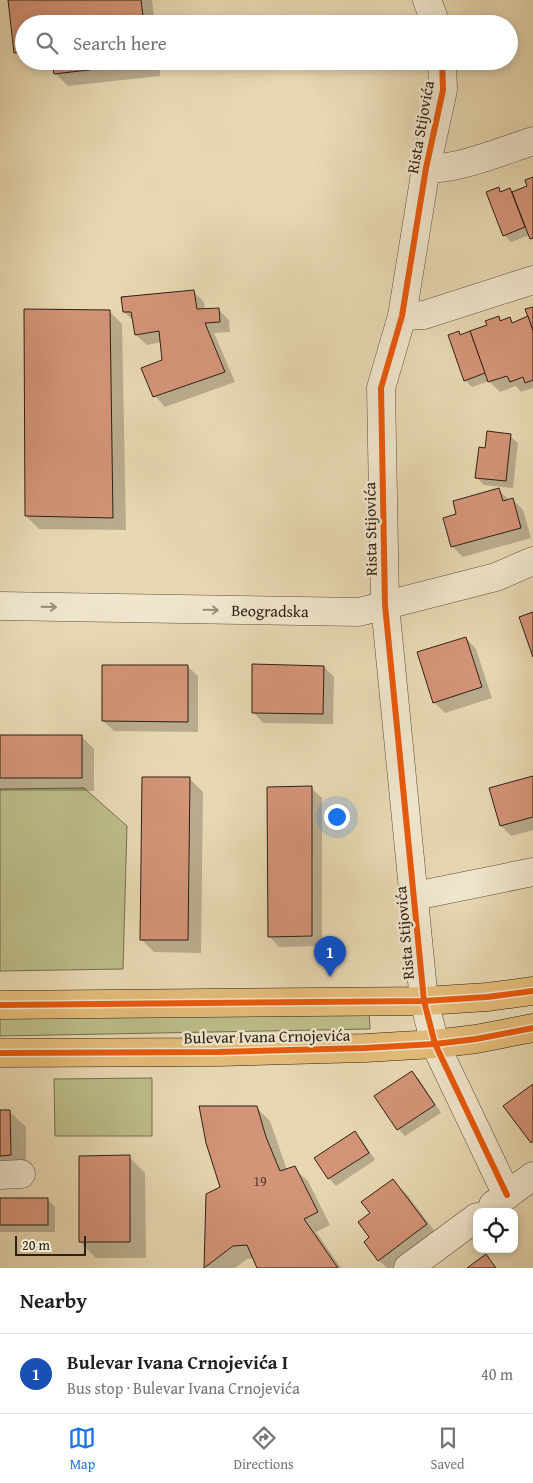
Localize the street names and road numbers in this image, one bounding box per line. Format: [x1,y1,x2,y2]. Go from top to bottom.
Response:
street label: Rista Stijovića [400,78,440,175]
street label: Rista Stijovića [357,481,383,576]
street label: Beogradska [231,598,309,623]
street label: Rista Stijovića [388,885,420,981]
street label: Bulevar Ivana Crnojevića [183,1023,351,1049]

